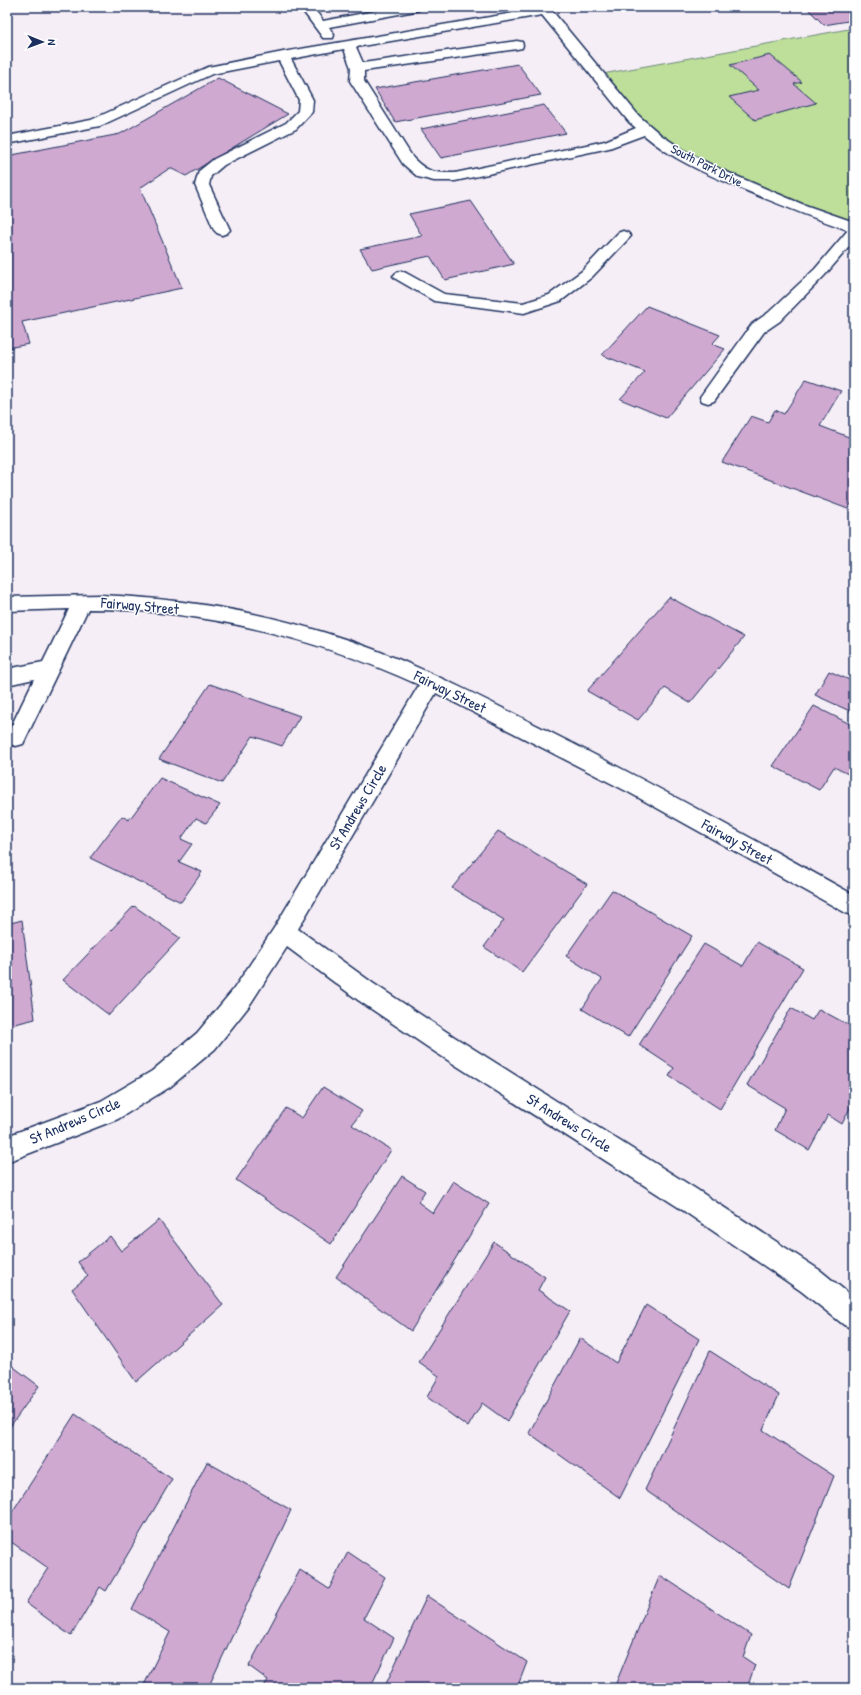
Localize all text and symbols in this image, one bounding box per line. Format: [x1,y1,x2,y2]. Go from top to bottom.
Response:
north arrow [22,22,62,62]
text: N [45,39,59,45]
street label: South Park Drive [668,139,746,191]
street label: Fairway Street [99,592,181,619]
street label: Fairway Street [410,665,491,718]
street label: St Andrews Circle [324,760,391,854]
street label: Fairway Street [697,813,777,870]
street label: St Andrews Circle [523,1088,616,1157]
street label: St Andrews Circle [26,1092,123,1149]

